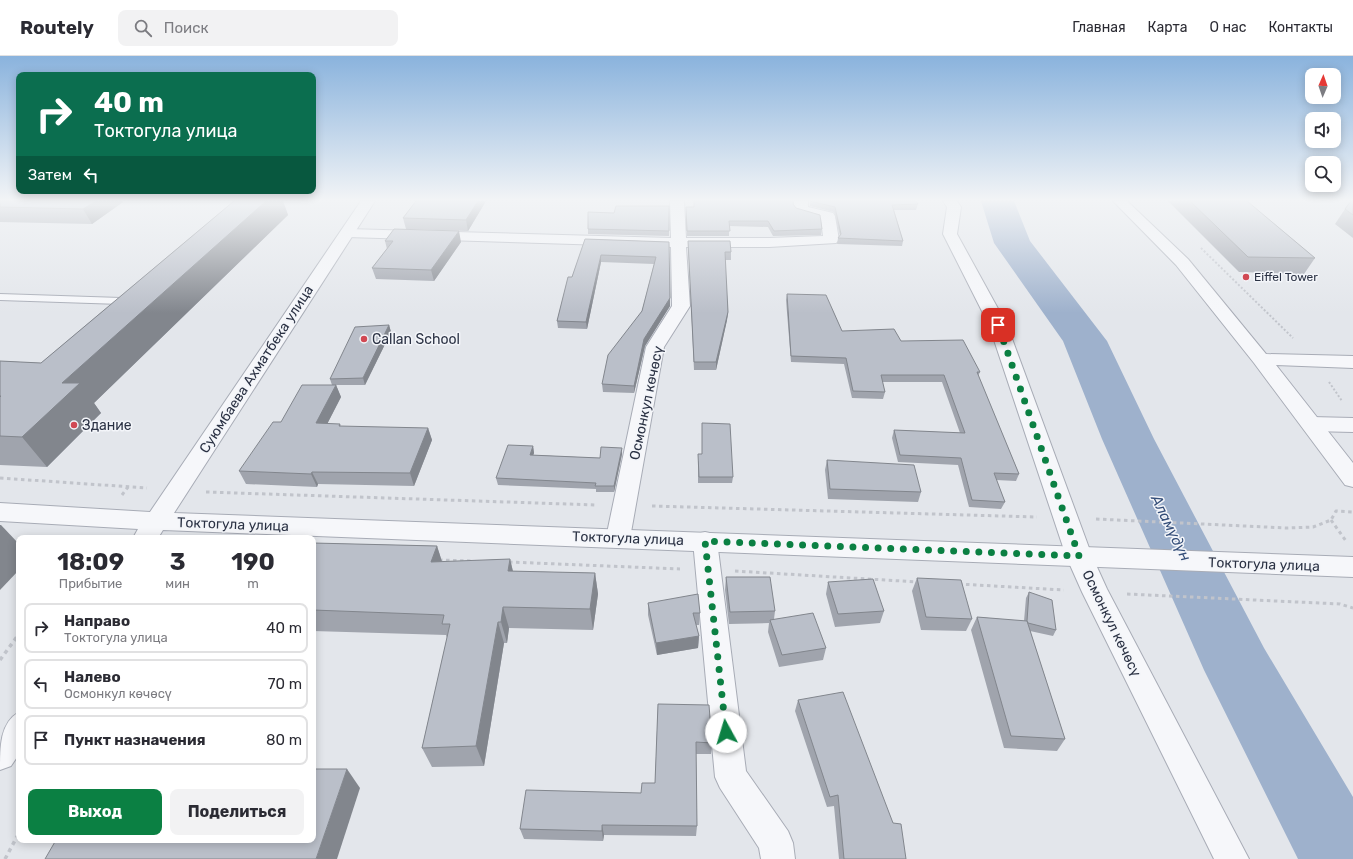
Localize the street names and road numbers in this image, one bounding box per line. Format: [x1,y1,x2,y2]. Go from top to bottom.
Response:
street label: Суюмбаева Ахматбека улица [196,282,317,456]
street label: Осмонкул көчөсү [626,344,667,462]
street label: Токтогула улица [177,514,289,535]
street label: Токтогула улица [572,528,684,549]
street label: Токтогула улица [1208,554,1320,575]
street label: Осмонкул көчөсү [1078,567,1145,680]

